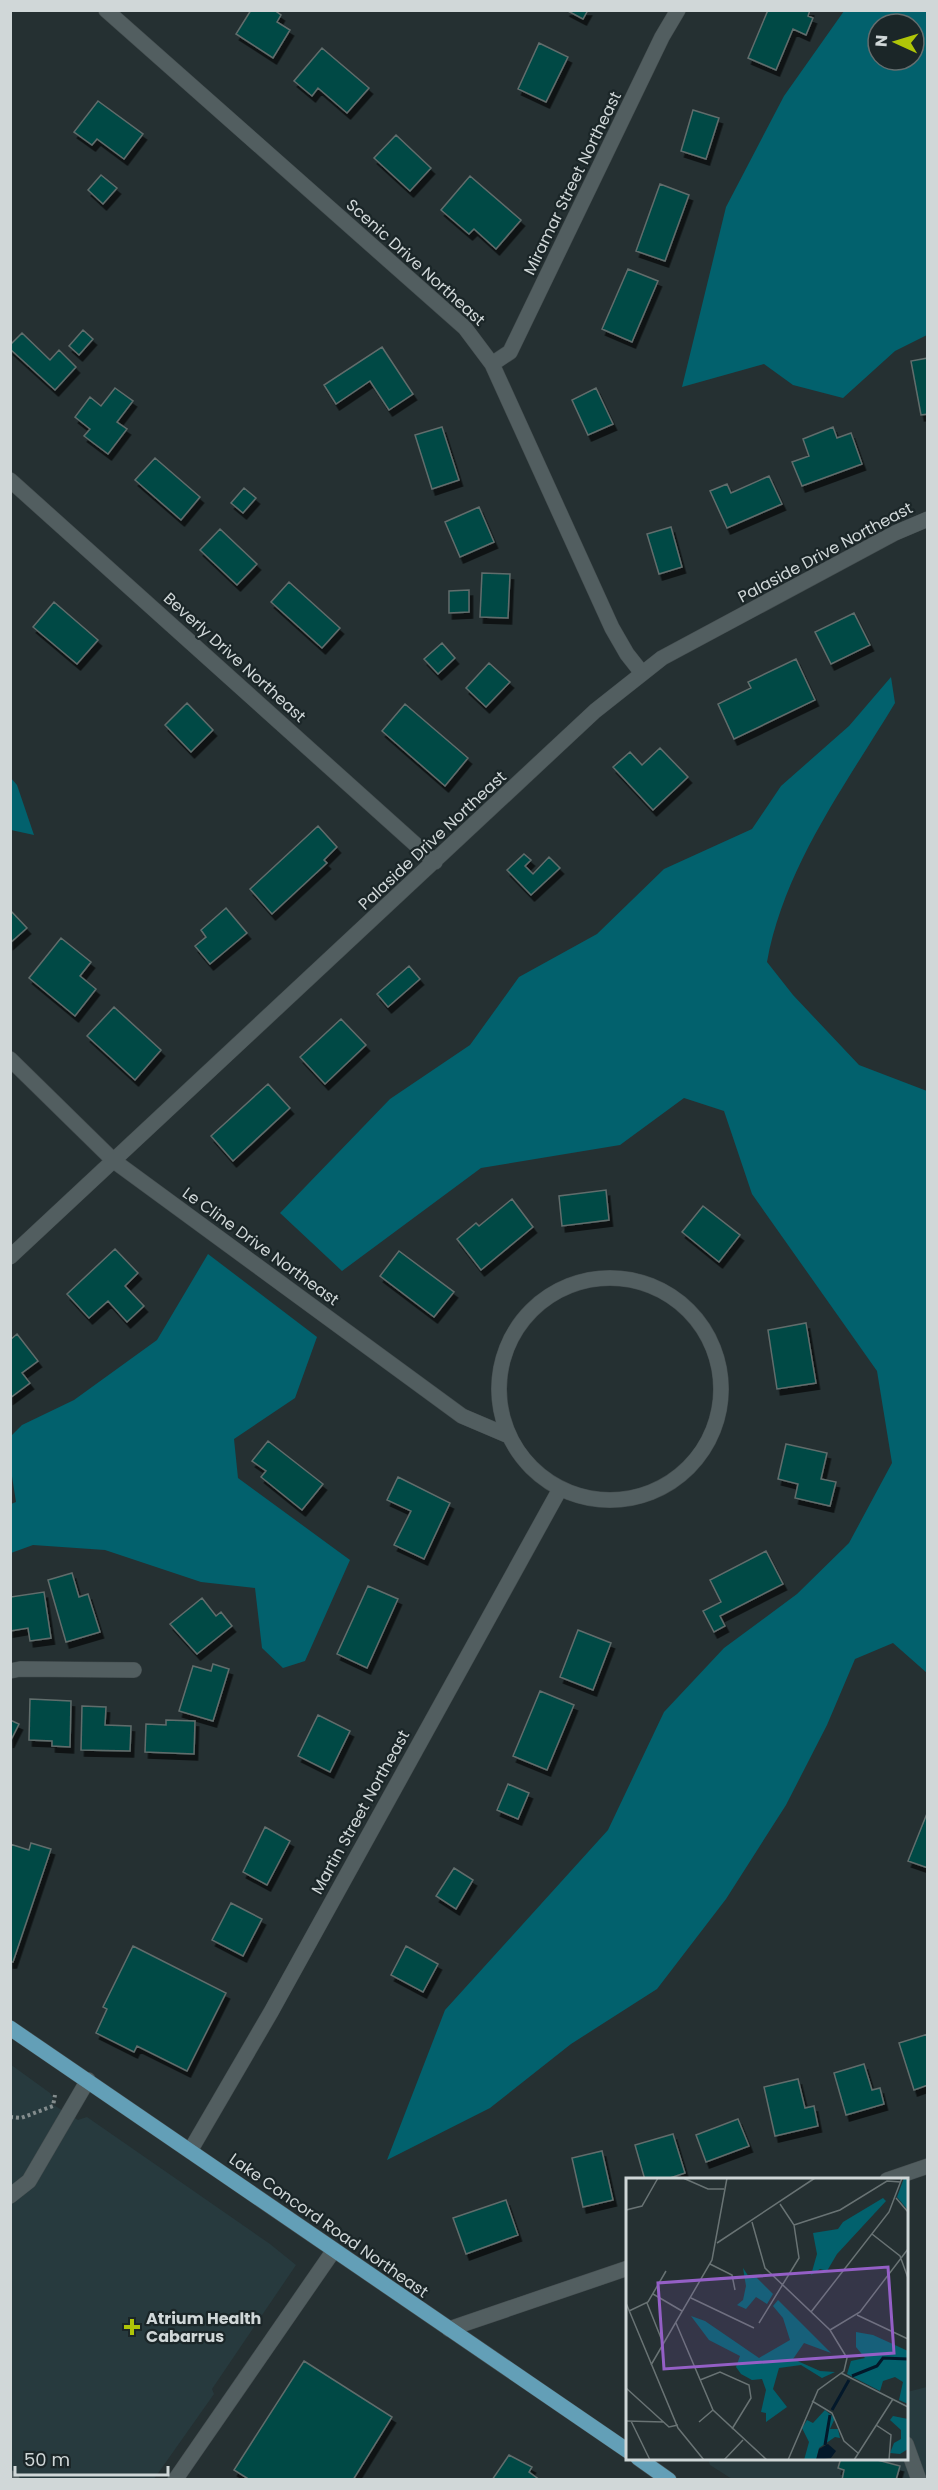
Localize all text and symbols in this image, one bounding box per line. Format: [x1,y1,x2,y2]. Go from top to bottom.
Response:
north arrow [866,12,926,72]
text: N [870,34,893,48]
street label: Miramar Street Northeast [518,87,627,279]
street label: Scenic Drive Northeast [341,194,490,331]
street label: Palaside Drive Northeast [734,496,917,608]
street label: Beverly Drive Northeast [158,587,311,728]
street label: Palaside Drive Northeast [353,765,512,915]
street label: Le Cline Drive Northeast [178,1182,344,1311]
street label: Martin Street Northeast [306,1726,415,1898]
street label: Lake Concord Road Northeast [225,2148,433,2303]
inset map [626,2178,908,2460]
place label: Atrium Health Cabarrus [146,2307,261,2348]
marker: Atrium Health Cabarrus [123,2318,141,2336]
scale bar [15,2439,168,2477]
text: 50 m [24,2447,70,2472]

